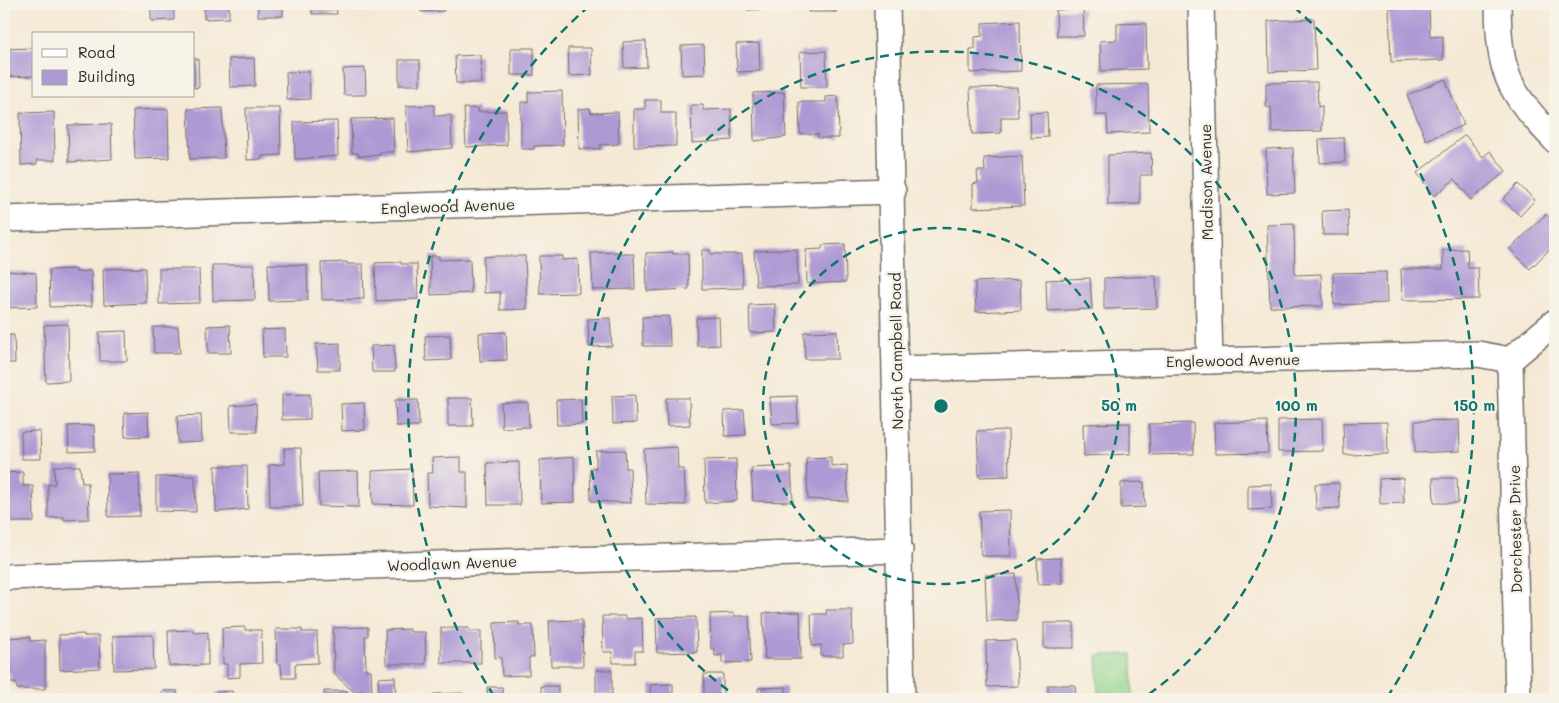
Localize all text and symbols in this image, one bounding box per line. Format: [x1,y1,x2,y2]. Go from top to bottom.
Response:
legend [32,32,195,98]
text: Road [78,42,115,62]
text: Building [78,66,135,86]
street label: Madison Avenue [1195,124,1217,240]
street label: Englewood Avenue [381,194,515,218]
street label: North Campbell Road [885,272,907,430]
street label: Englewood Avenue [1166,349,1300,371]
text: 50 m [1101,395,1137,415]
text: 100 m [1274,395,1318,415]
text: 150 m [1453,395,1495,415]
centre of rings [932,397,950,415]
street label: Dorchester Drive [1504,465,1526,593]
street label: Woodlawn Avenue [387,551,517,575]

